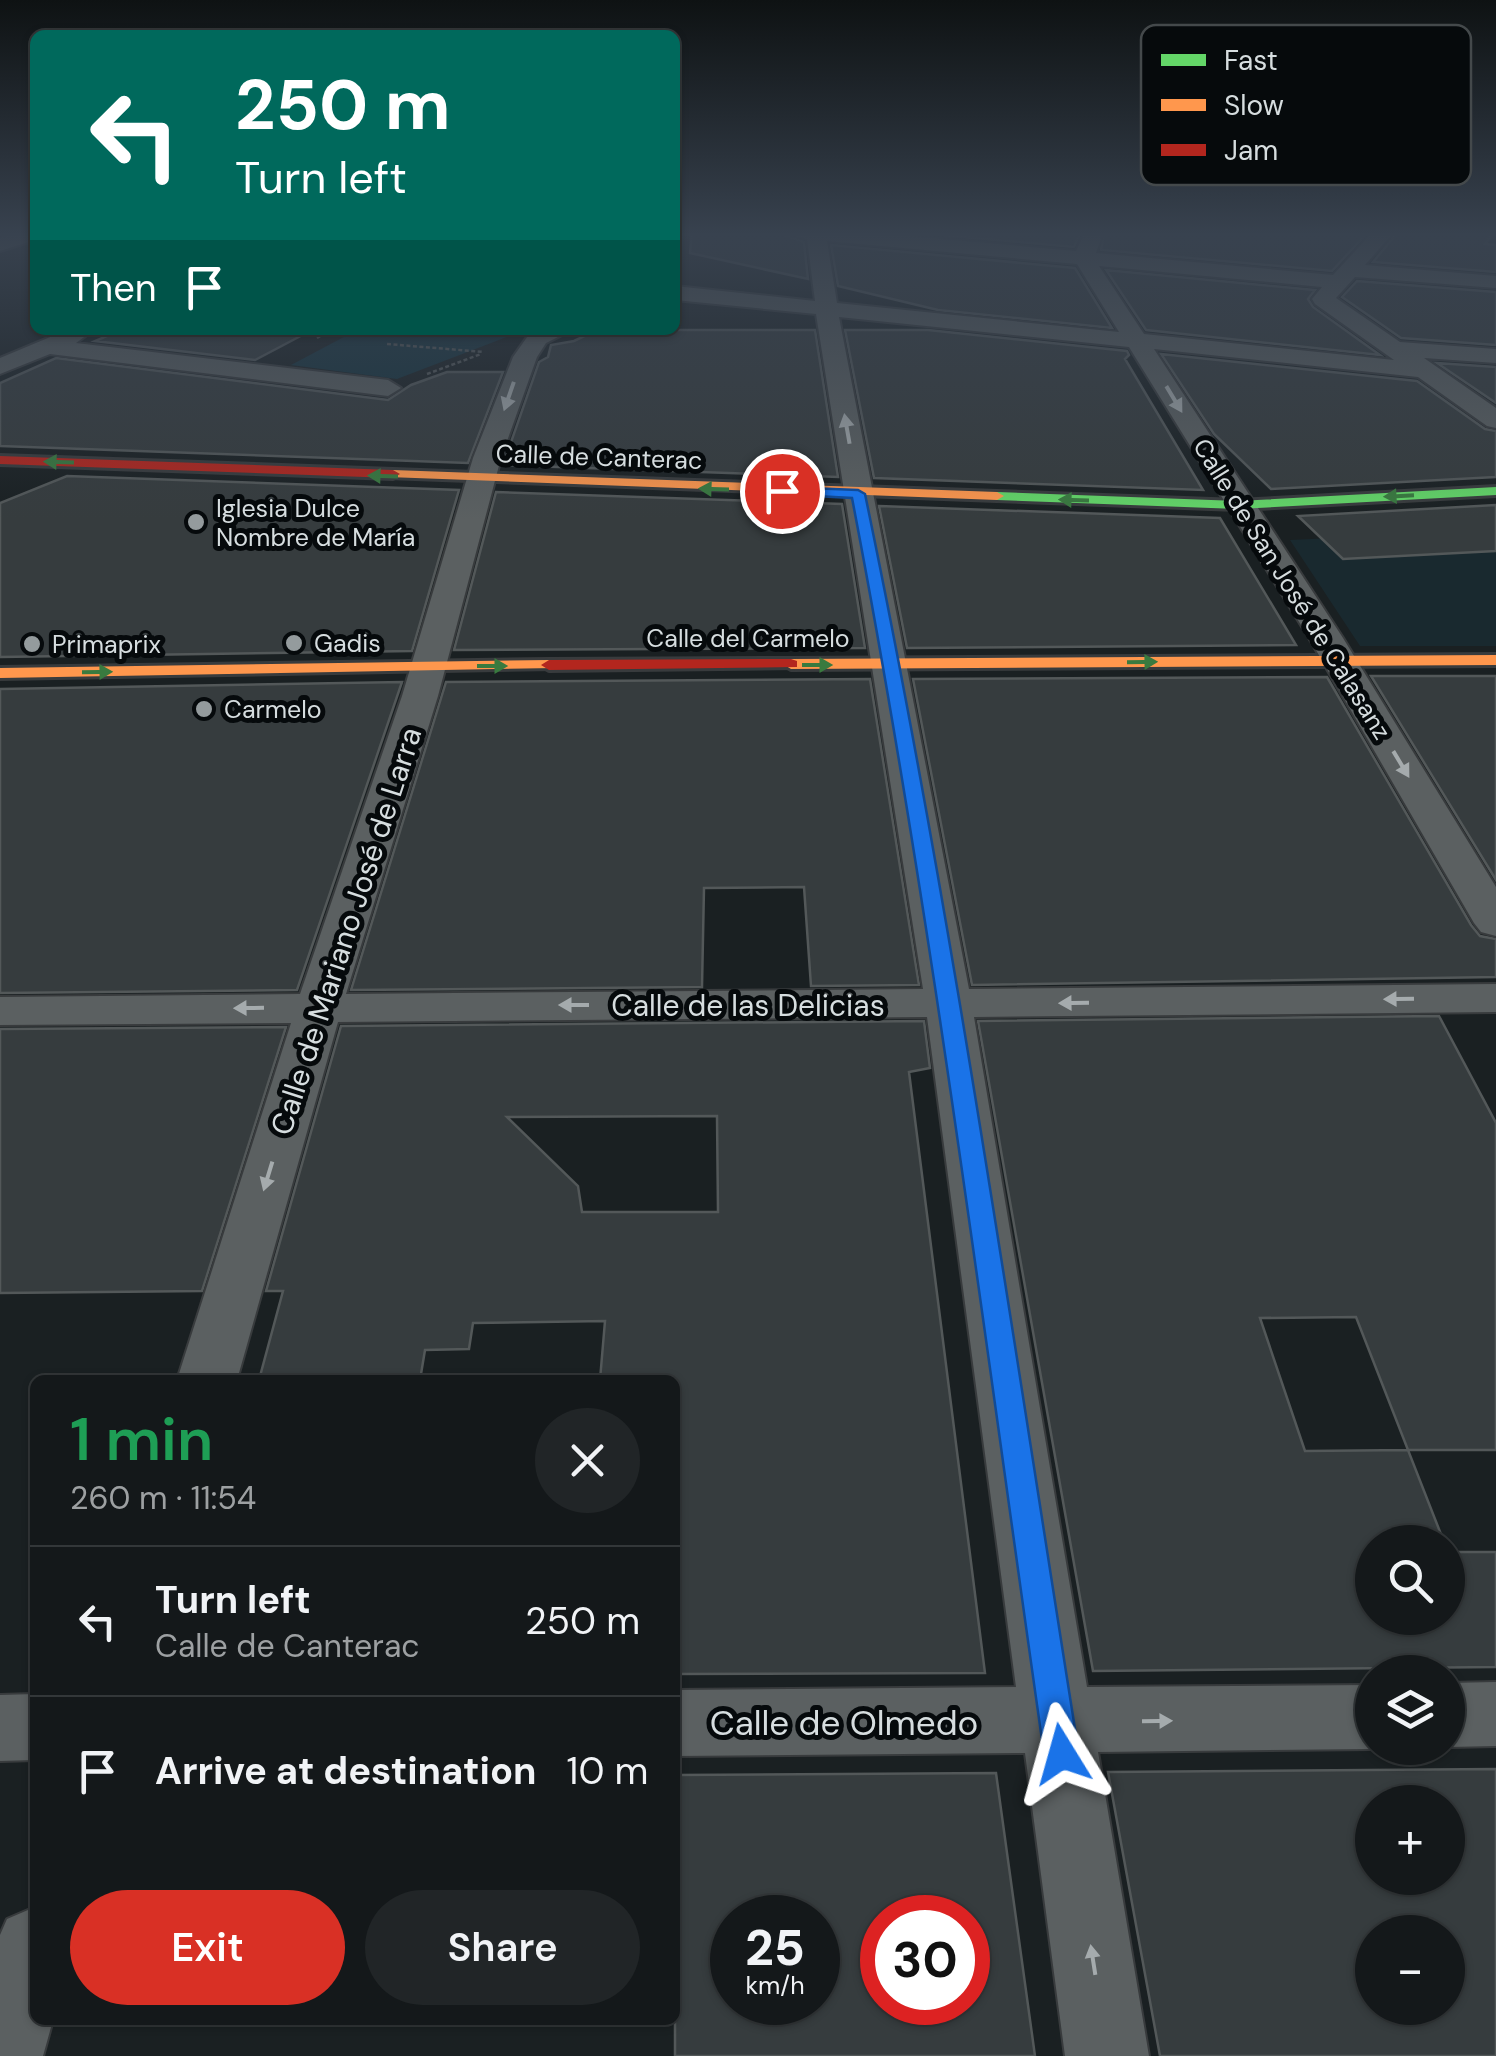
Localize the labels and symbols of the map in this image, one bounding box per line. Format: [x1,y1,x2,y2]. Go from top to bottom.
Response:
legend [1141,25,1471,185]
text: Fast [1224,42,1278,79]
text: Slow [1224,87,1284,124]
text: Jam [1224,132,1278,169]
one-way arrow [501,382,516,412]
one-way arrow [1165,385,1182,413]
one-way arrow [839,413,854,445]
street label: Calle de San José de Calasanz [1186,432,1398,746]
street label: Calle de Canterac [495,437,703,477]
pin [740,449,825,534]
one-way arrow [42,454,74,470]
one-way arrow [367,468,399,484]
one-way arrow [698,480,730,496]
one-way arrow [1382,488,1414,504]
place label: Iglesia Dulce Nombre de María [216,492,415,554]
one-way arrow [1058,492,1089,508]
marker: Iglesia Dulce Nombre de María [185,511,207,533]
street label: Calle del Carmelo [646,622,850,655]
place label: Gadis [314,627,381,660]
place label: Primaprix [52,628,161,661]
marker: Gadis [283,632,305,654]
marker: Primaprix [21,633,43,655]
one-way arrow [1127,654,1159,670]
one-way arrow [802,657,834,673]
one-way arrow [477,658,509,674]
one-way arrow [82,663,114,679]
place label: Carmelo [224,693,322,726]
marker: Carmelo [193,698,215,720]
street label: Calle de Mariano José de Larra [262,722,430,1140]
one-way arrow [1392,750,1409,778]
street label: Calle de las Delicias [611,986,885,1025]
one-way arrow [1382,992,1414,1008]
one-way arrow [1057,996,1089,1012]
one-way arrow [557,997,589,1013]
one-way arrow [232,1000,264,1016]
one-way arrow [260,1161,275,1192]
street label: Calle de Olmedo [710,1700,978,1746]
position arrow [1010,1702,1114,1806]
one-way arrow [1142,1713,1174,1729]
speed limit sign: 30 [860,1895,990,2025]
one-way arrow [1084,1943,1100,1975]

